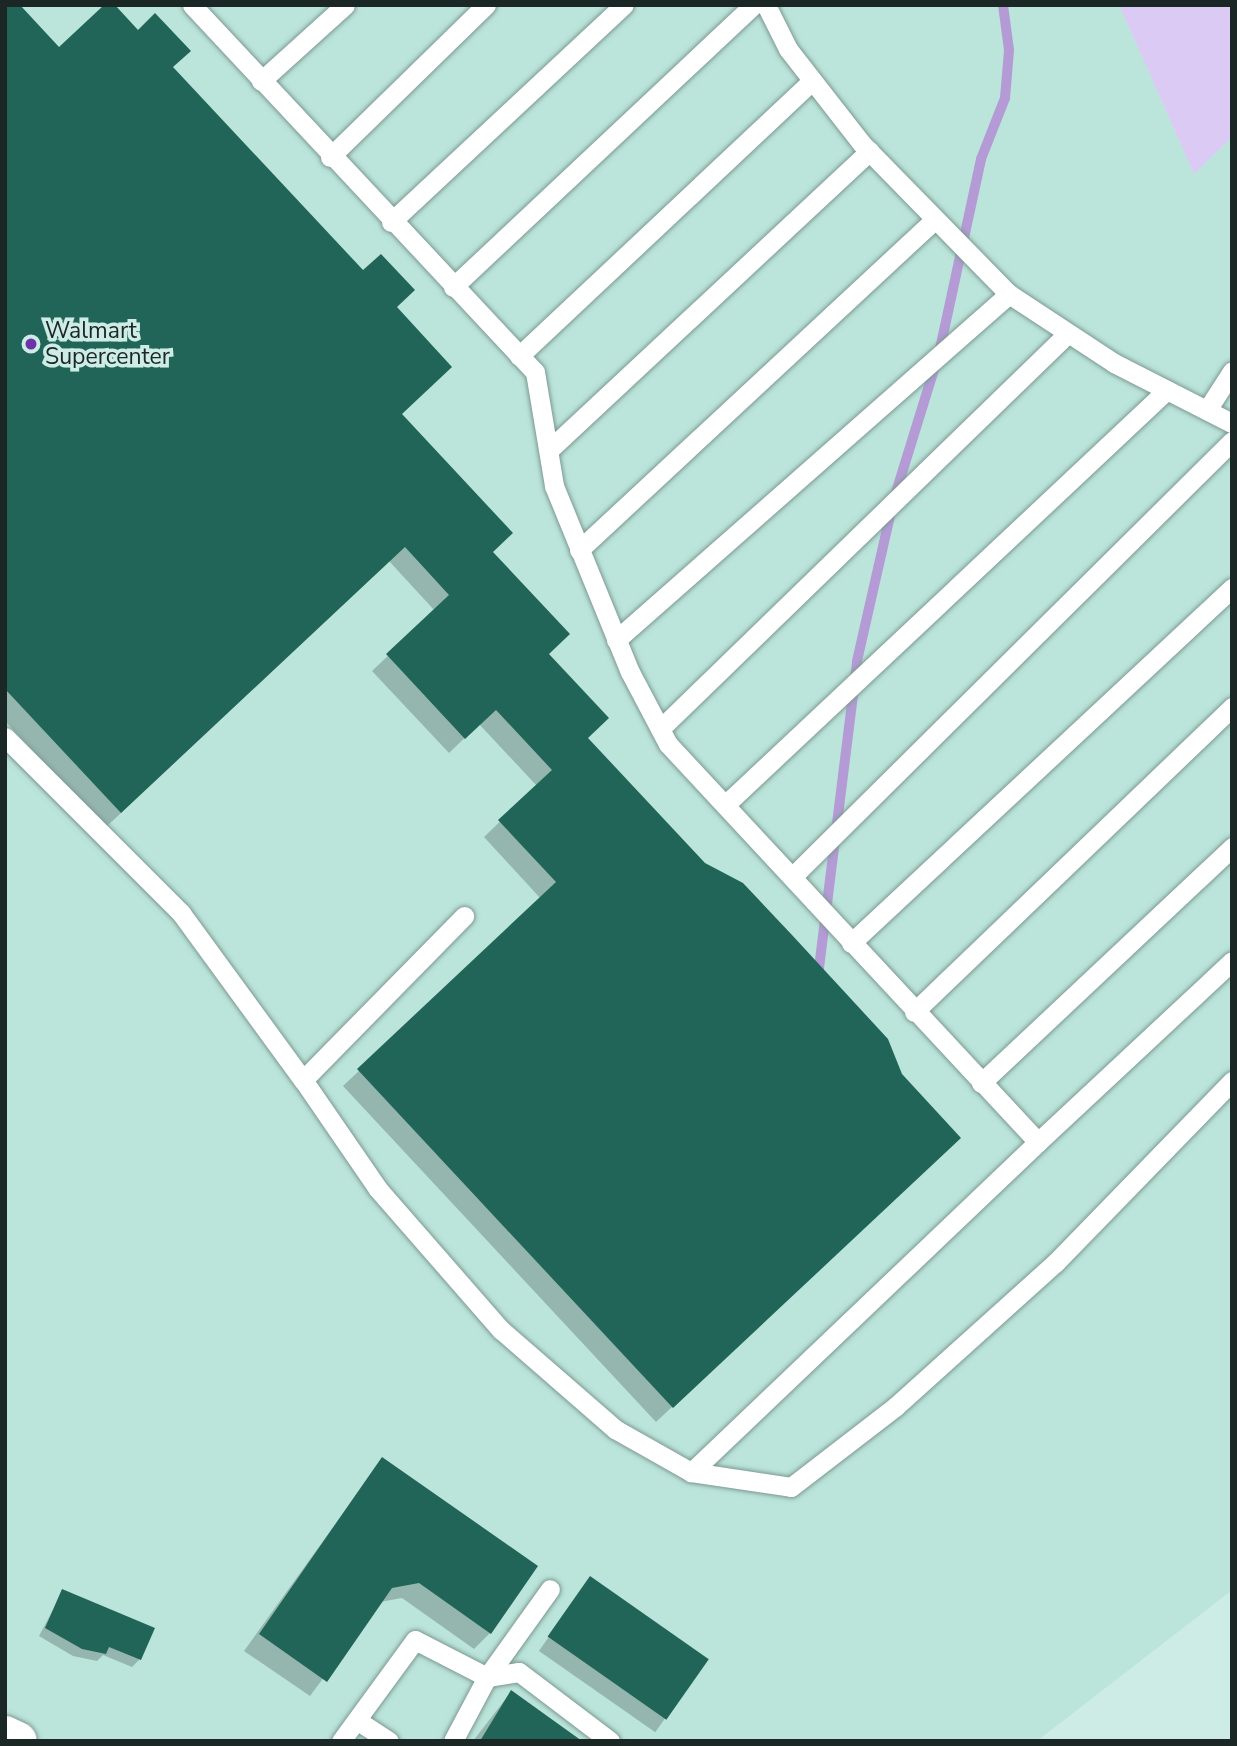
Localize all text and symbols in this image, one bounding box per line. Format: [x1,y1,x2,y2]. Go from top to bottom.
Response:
place label: Walmart Supercenter [45,317,170,371]
marker: Walmart Supercenter [23,336,39,352]

